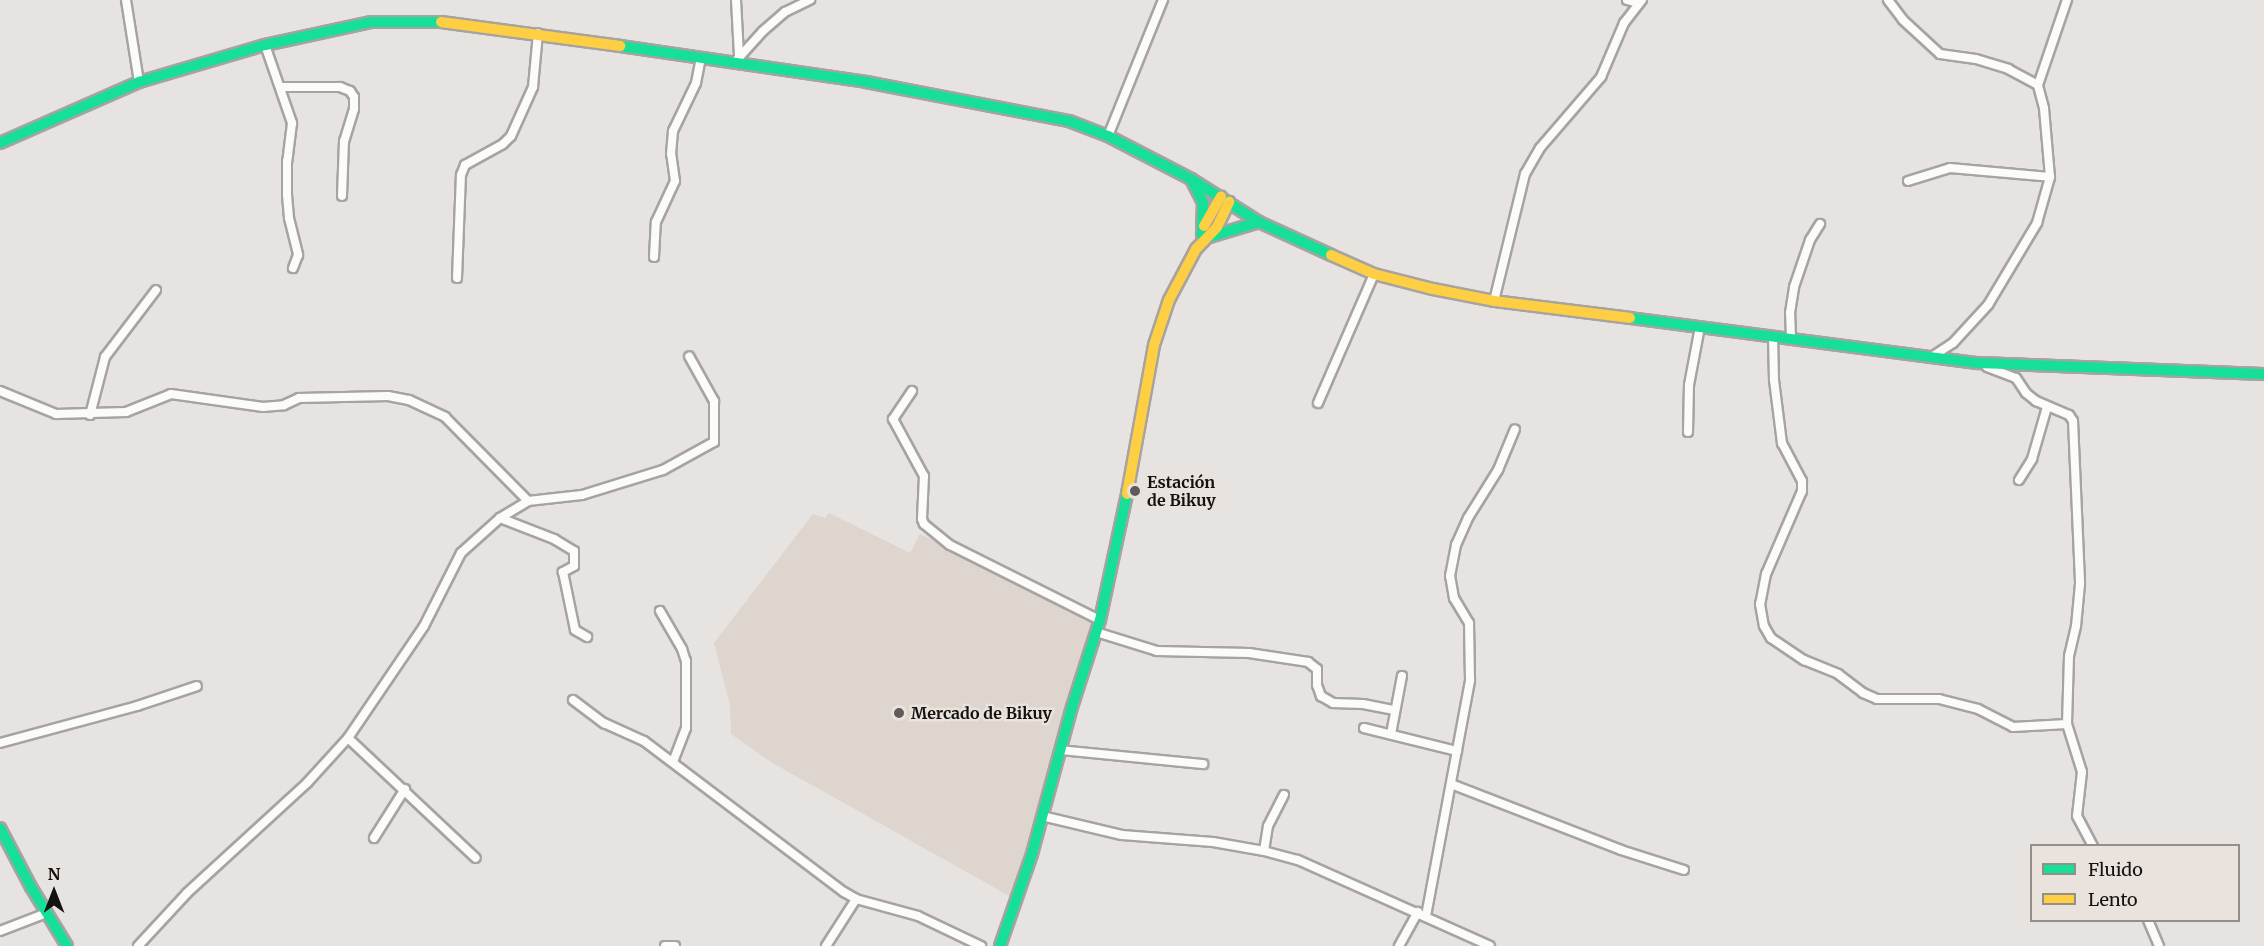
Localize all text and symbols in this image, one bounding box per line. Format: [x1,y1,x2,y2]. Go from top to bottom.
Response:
place label: Estación de Bikuy [1147,472,1216,510]
marker: Estación de Bikuy [1128,484,1142,498]
place label: Mercado de Bikuy [911,703,1052,723]
marker: Mercado de Bikuy [892,706,906,720]
legend [2030,844,2240,922]
text: Fluido [2088,858,2143,881]
north arrow [24,862,84,922]
text: N [48,864,60,884]
text: Lento [2088,888,2138,911]

